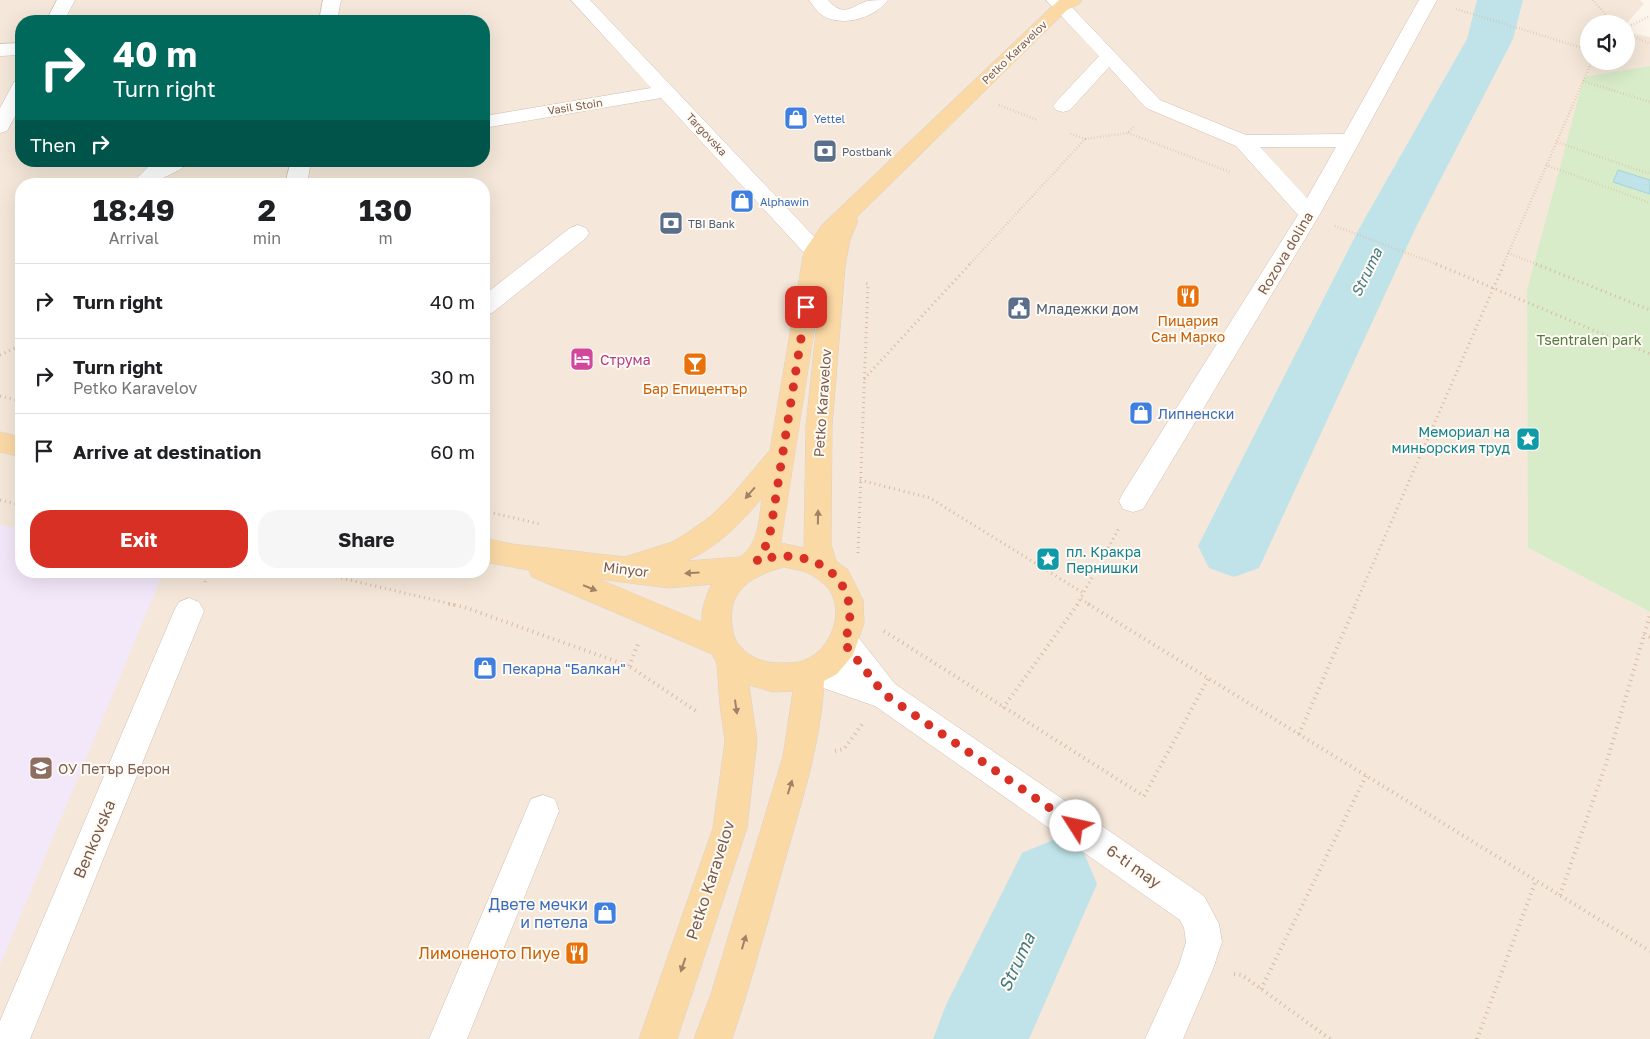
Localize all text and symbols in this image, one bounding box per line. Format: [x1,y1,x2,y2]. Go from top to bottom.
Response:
map controls [1580,15,1635,70]
button: sound [1580,15,1635,70]
street label: Petko Karavelov [979,18,1049,86]
text: 40 m [113,33,197,75]
icon: right [30,35,95,100]
text: Turn right [113,75,216,102]
street label: Vasil Stoin [547,95,603,117]
shop icon: Yettel [783,105,809,131]
street label: Targovska [684,110,730,158]
place label: Yettel [814,112,846,125]
icon: right [86,130,114,158]
text: Then [30,133,76,156]
bank icon: Postbank [812,138,838,164]
place label: Postbank [842,145,892,158]
shop icon: Alphawin [729,188,755,214]
text: 18:49 [93,192,175,228]
text: 2 [258,192,276,228]
text: 130 [359,192,412,228]
place label: Alphawin [760,195,809,208]
street label: Rozova dolina [1254,208,1316,298]
bank icon: TBI Bank [658,210,684,236]
place label: TBI Bank [688,217,735,230]
text: Arrival [109,228,159,248]
text: min [253,228,281,248]
text: m [378,228,393,248]
water label: Struma [1347,244,1386,299]
restaurant icon: Пицария Сан Марко [1175,283,1201,309]
pin [785,286,827,328]
icon: right [30,287,58,315]
text: Turn right [73,290,163,313]
text: 40 m [430,290,475,313]
icon: arrive [792,293,820,321]
public building icon: Младежки дом [1006,295,1032,321]
place label: Младежки дом [1036,300,1139,317]
place label: Пицария Сан Марко [1151,312,1225,345]
park label: Tsentralen park [1536,331,1642,348]
hotel icon: Струма [569,346,595,372]
street label: Petko Karavelov [810,348,834,458]
place label: Струма [600,351,651,368]
bar icon: Бар Епицентър [682,351,708,377]
text: Turn right [73,355,163,378]
icon: right [30,362,58,390]
text: 30 m [431,365,475,388]
text: Petko Karavelov [73,378,197,398]
place label: Бар Епицентър [643,380,747,397]
shop icon: Липненски [1128,400,1154,426]
place label: Липненски [1158,405,1234,422]
place label: Мемориал на миньорския труд [1392,423,1511,456]
place icon: Мемориал на миньорския труд [1515,426,1541,452]
icon: arrive [30,437,58,465]
text: Arrive at destination [73,440,261,463]
text: 60 m [430,440,475,463]
one-way arrow [744,486,755,499]
one-way arrow [814,509,822,525]
button: Exit [30,510,248,568]
button: Share [258,510,475,568]
place label: пл. Кракра Пернишки [1066,543,1141,576]
place icon: пл. Кракра Пернишки [1035,546,1061,572]
street label: Minyor [602,558,650,580]
one-way arrow [684,569,700,577]
one-way arrow [583,585,597,593]
shop icon: Пекарна "Балкан" [472,655,498,681]
place label: Пекарна "Балкан" [502,660,626,677]
one-way arrow [732,699,740,715]
school or university icon: ОУ Петър Берон [28,755,54,781]
place label: ОУ Петър Берон [58,760,170,777]
one-way arrow [786,779,794,794]
street label: Benkovska [69,797,119,881]
position arrow [1049,799,1101,851]
street label: Petko Karavelov [681,818,739,942]
street label: 6-ti may [1103,840,1165,892]
place label: Двете мечки и петела [489,894,588,932]
shop icon: Двете мечки и петела [592,900,618,926]
water label: Struma [993,928,1039,995]
one-way arrow [740,935,748,950]
restaurant icon: Лимоненото Пиуе [564,940,590,966]
place label: Лимоненото Пиуе [418,943,560,963]
one-way arrow [679,958,687,973]

